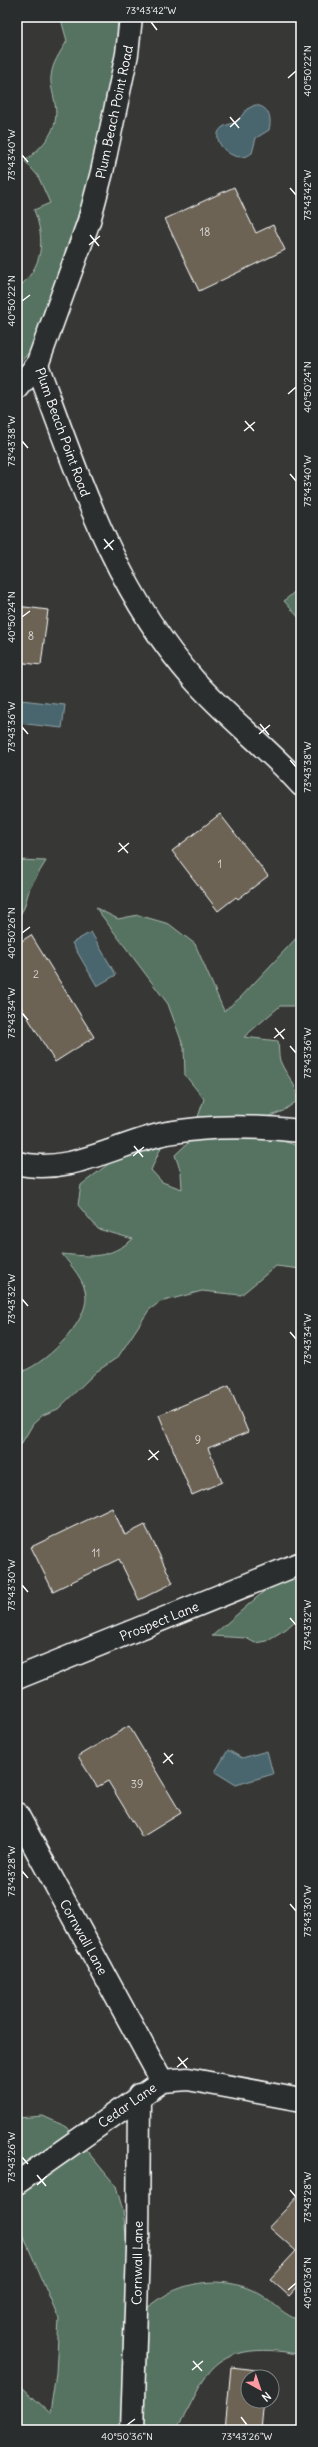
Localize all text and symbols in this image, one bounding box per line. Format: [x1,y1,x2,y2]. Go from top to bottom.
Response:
text: 73°43'42"W [126,4,176,17]
street label: Plum Beach Point Road [92,43,137,180]
text: 40°50'22"N [301,45,314,97]
text: 73°43'40"W [5,129,18,181]
text: 73°43'42"W [301,170,314,220]
house number: 18 [200,225,210,239]
text: 40°50'22"N [5,275,18,327]
text: 40°50'24"N [301,361,314,413]
street label: Plum Beach Point Road [31,365,94,499]
text: 73°43'38"W [5,415,18,467]
text: 73°43'40"W [301,455,314,507]
text: 40°50'24"N [5,591,18,643]
house number: 8 [28,629,34,643]
text: 73°43'36"W [5,701,18,753]
text: 73°43'38"W [301,741,314,793]
house number: 1 [218,857,222,871]
text: 40°50'26"N [5,907,18,959]
house number: 2 [33,967,39,981]
text: 73°43'34"W [5,987,18,1039]
text: 73°43'36"W [301,1027,314,1079]
text: 73°43'32"W [5,1274,18,1324]
text: 73°43'34"W [301,1313,314,1365]
house number: 9 [195,1433,201,1447]
house number: 11 [92,1546,100,1560]
text: 73°43'30"W [5,1559,18,1611]
street label: Prospect Lane [117,1598,201,1645]
text: 73°43'32"W [301,1600,314,1650]
house number: 39 [131,1777,143,1791]
text: 73°43'28"W [5,1846,18,1896]
text: 73°43'30"W [301,1885,314,1937]
street label: Cornwall Lane [56,1896,111,1978]
street label: Cedar Lane [95,2079,160,2132]
text: 73°43'26"W [5,2132,18,2182]
text: 73°43'28"W [301,2172,314,2222]
street label: Cornwall Lane [128,2221,147,2305]
text: 40°50'36"N [301,2257,314,2309]
north arrow [240,2369,280,2409]
text: N [259,2389,274,2404]
text: 40°50'36"N [101,2430,153,2443]
text: 73°43'26"W [222,2430,272,2443]

